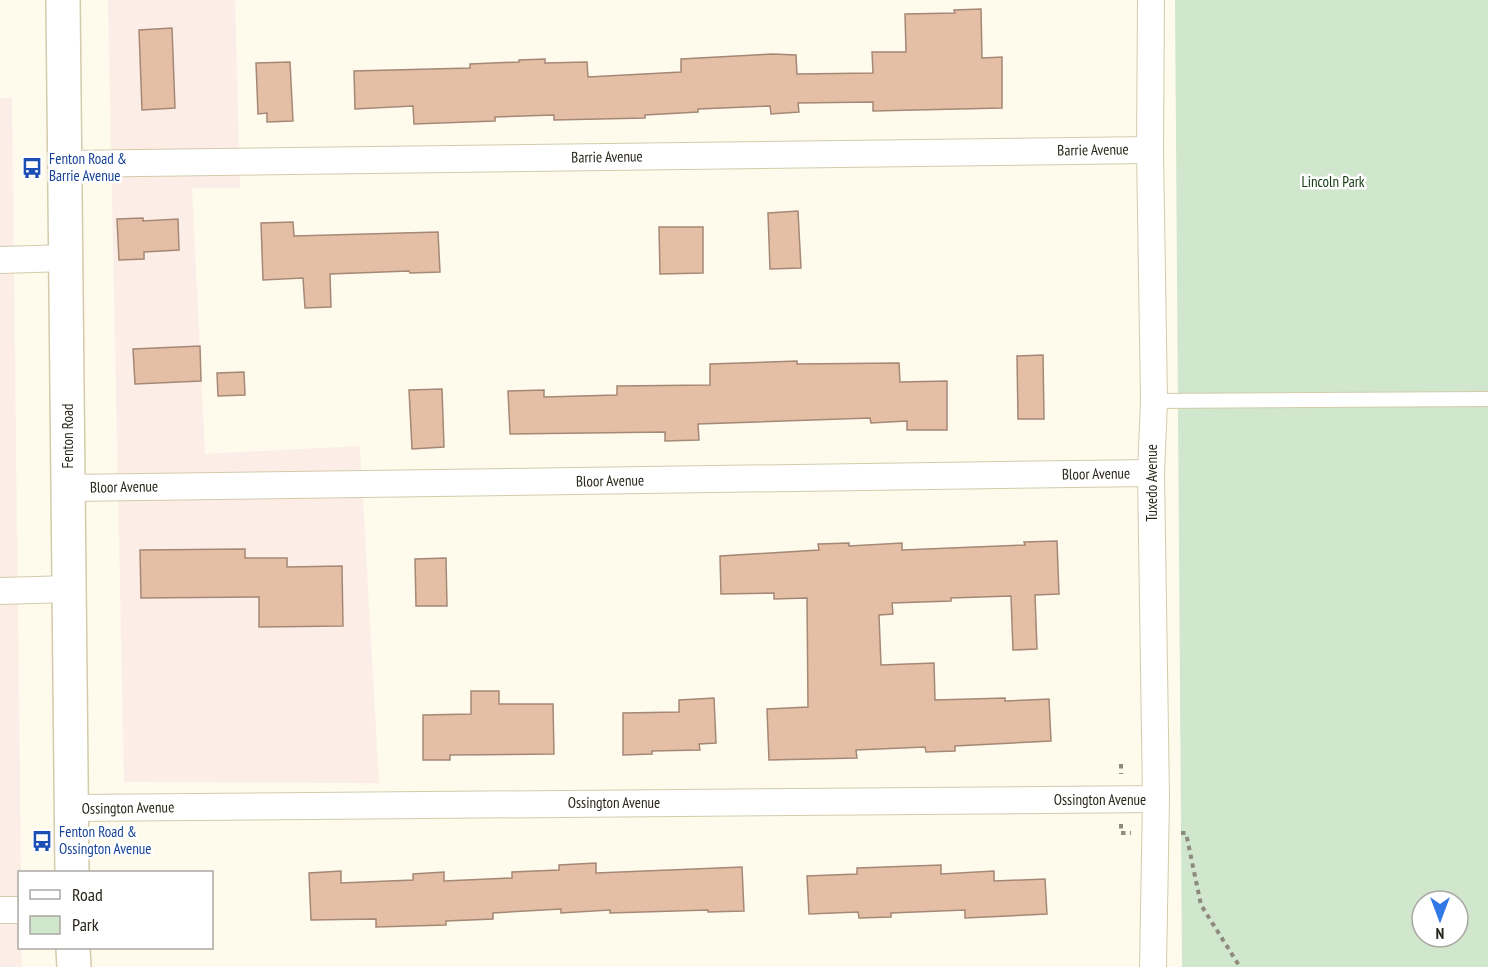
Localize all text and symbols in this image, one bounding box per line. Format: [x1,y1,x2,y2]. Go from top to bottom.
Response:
street label: Barrie Avenue [1057,139,1129,160]
street label: Barrie Avenue [571,146,643,167]
place label: Fenton Road & Barrie Avenue [49,149,127,185]
bus stop icon: Fenton Road & Barrie Avenue [20,156,44,180]
park label: Lincoln Park [1301,172,1365,191]
street label: Fenton Road [58,404,77,468]
street label: Tuxedo Avenue [1142,444,1161,522]
street label: Bloor Avenue [1062,463,1130,484]
street label: Bloor Avenue [576,470,644,491]
street label: Bloor Avenue [90,476,158,497]
street label: Ossington Avenue [1054,790,1146,809]
street label: Ossington Avenue [568,793,660,812]
street label: Ossington Avenue [82,797,174,818]
place label: Fenton Road & Ossington Avenue [59,822,151,858]
bus stop icon: Fenton Road & Ossington Avenue [30,829,54,853]
legend [18,871,213,949]
text: Road [72,883,103,906]
north arrow [1410,889,1470,949]
text: Park [72,913,99,936]
text: N [1436,924,1444,944]

